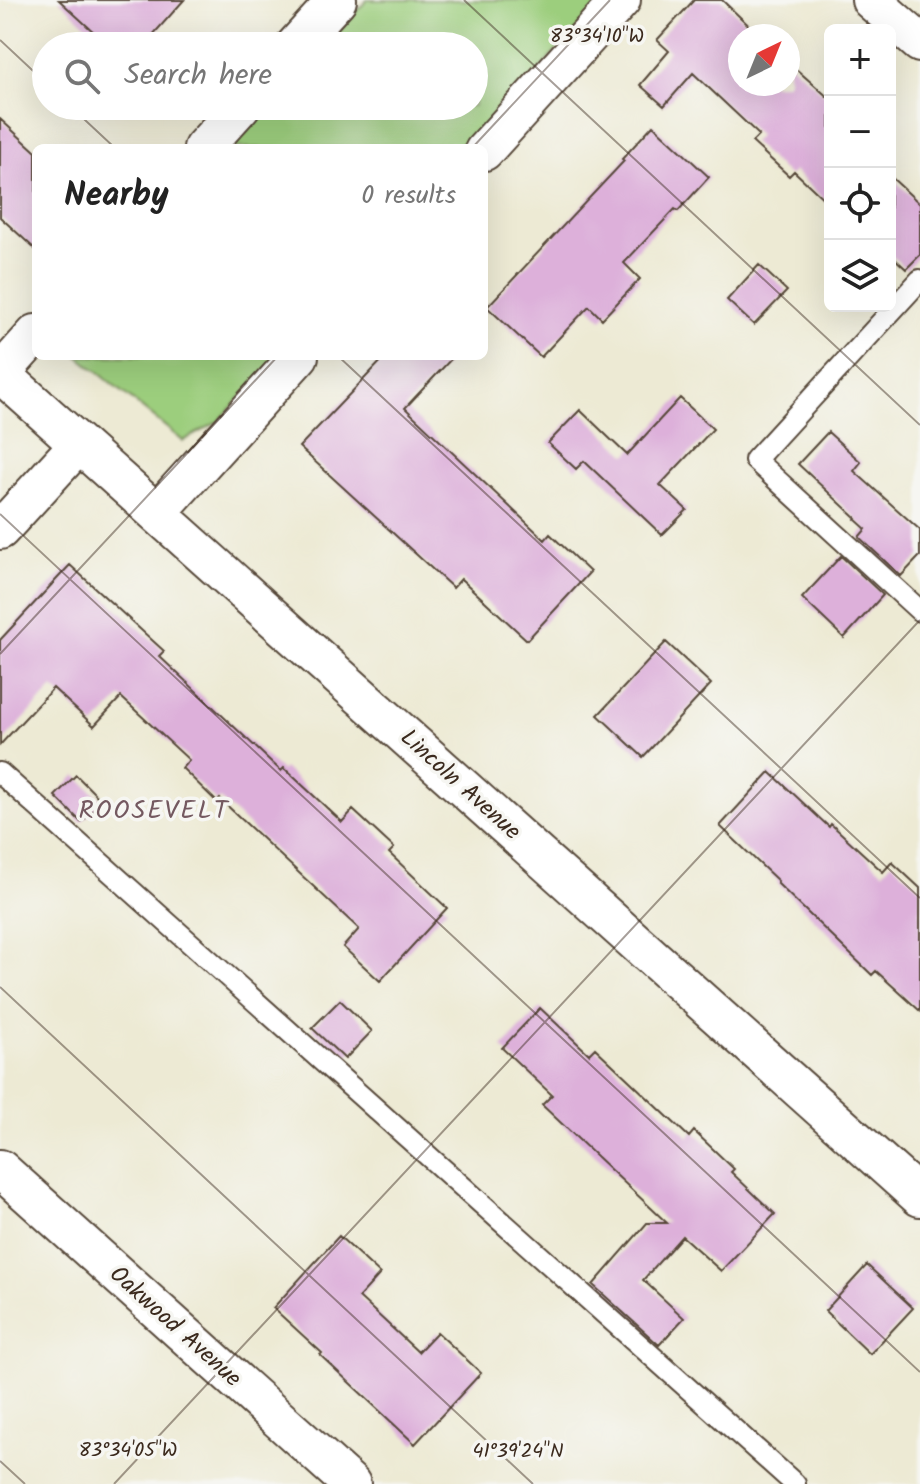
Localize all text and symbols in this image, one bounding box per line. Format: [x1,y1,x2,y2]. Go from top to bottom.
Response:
text: 83°34'10"W [550,21,644,53]
north arrow [728,24,800,96]
map controls [824,24,896,312]
button: + [824,24,896,96]
search box [32,32,488,120]
text: Search here [124,52,272,100]
icon: search [60,54,104,98]
button: − [824,96,896,168]
button: locate [824,168,896,240]
text: Nearby [64,169,169,223]
text: 0 results [361,175,456,217]
button: layers [824,240,896,312]
street label: Lincoln Avenue [390,720,530,851]
district label: ROOSEVELT [78,790,230,832]
street label: Oakwood Avenue [100,1257,250,1398]
text: 83°34'05"W [79,1435,177,1467]
text: 41°39'24"N [473,1436,563,1468]

